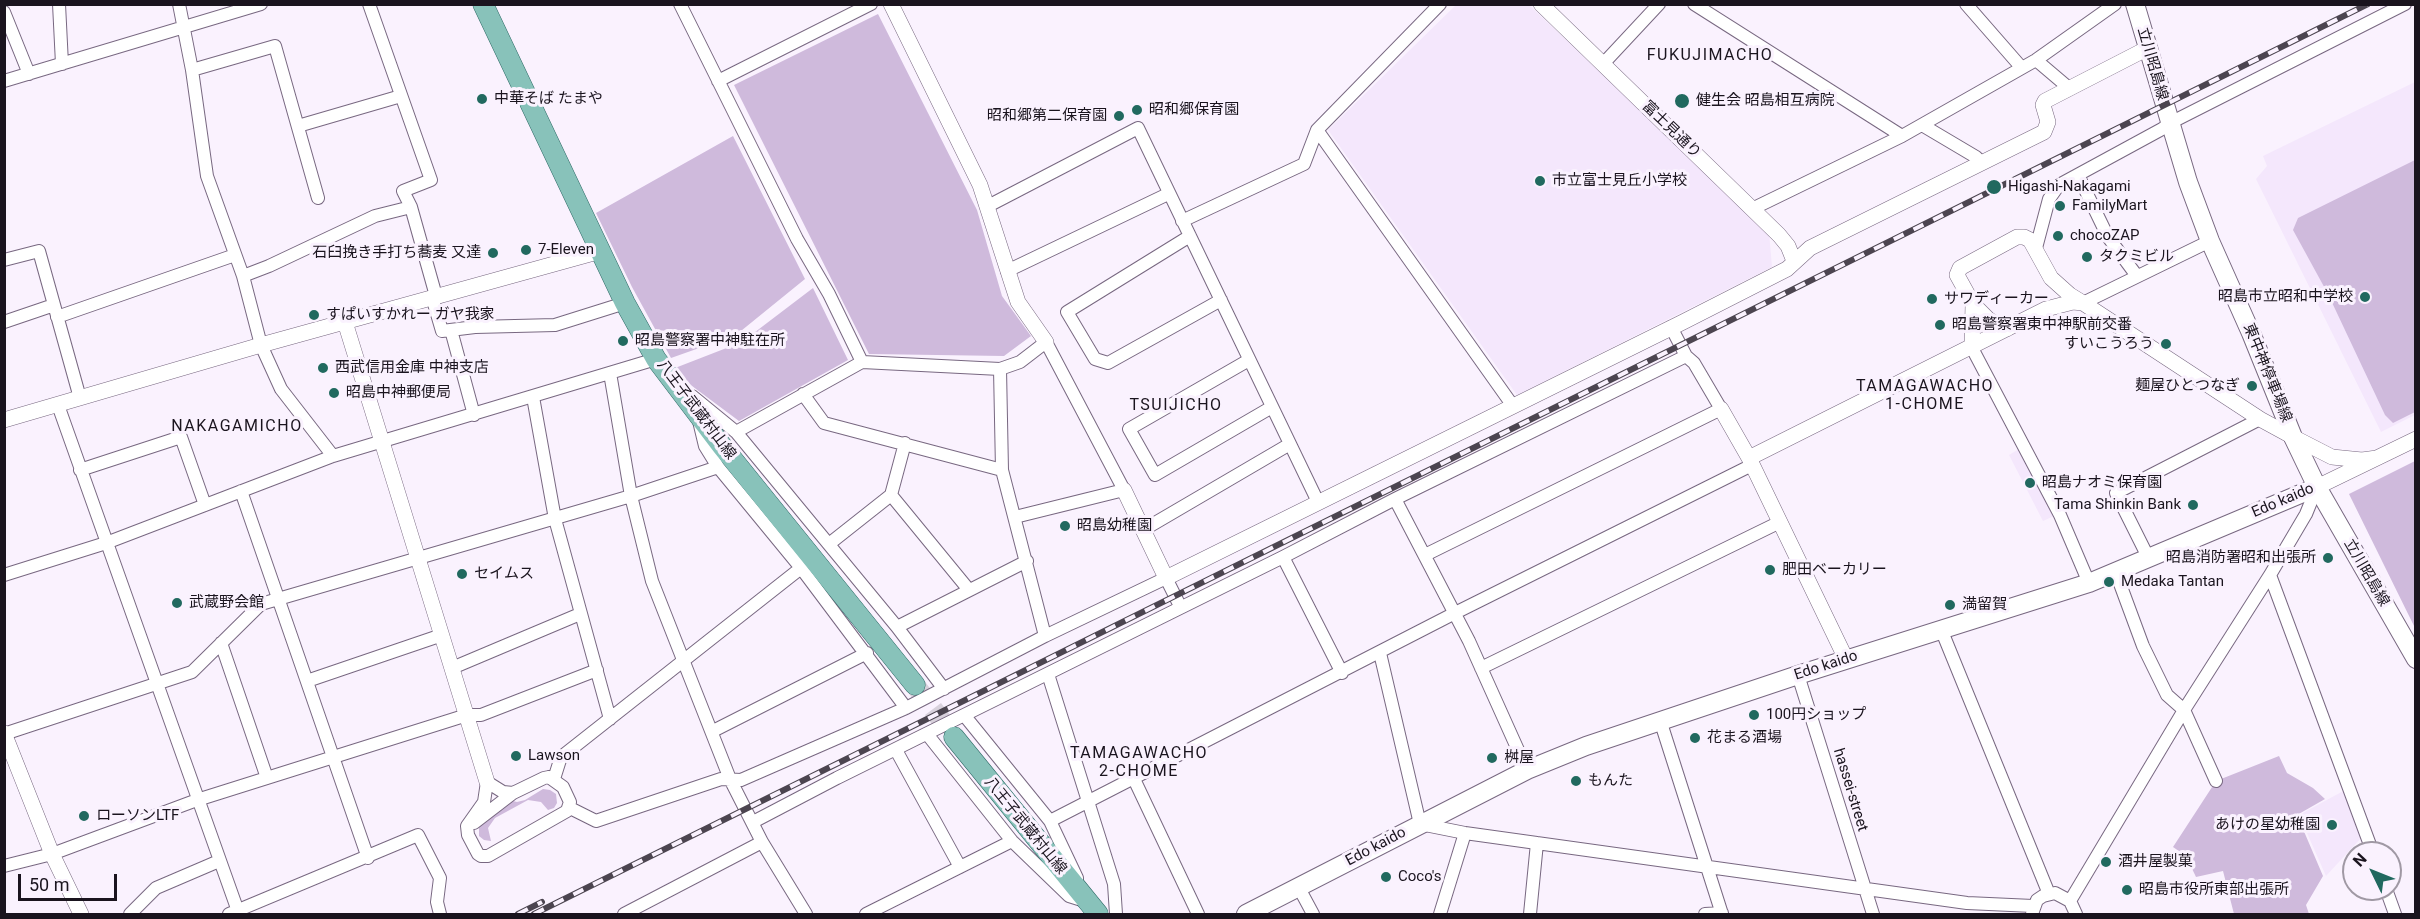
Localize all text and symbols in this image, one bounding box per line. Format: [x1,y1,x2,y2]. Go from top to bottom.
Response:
street label: 立川昭島線 [2133,25,2171,103]
district label: FUKUJIMACHO [1647,46,1773,66]
place label: 中華そば たまや [494,90,603,108]
marker: 中華そば たまや [475,92,489,106]
marker: 健生会 昭島相互病院 [1673,92,1691,110]
place label: 健生会 昭島相互病院 [1696,92,1835,110]
street label: 富士見通り [1638,97,1704,163]
place label: 昭和郷保育園 [1149,101,1239,119]
marker: 昭和郷保育園 [1130,103,1144,117]
place label: 昭和郷第二保育園 [987,107,1107,125]
marker: 昭和郷第二保育園 [1112,109,1126,123]
place label: 市立富士見丘小学校 [1552,172,1687,190]
marker: 市立富士見丘小学校 [1533,174,1547,188]
marker: Higashi-Nakagami [1985,178,2003,196]
place label: Higashi-Nakagami [2008,178,2131,196]
place label: FamilyMart [2072,197,2147,215]
marker: FamilyMart [2053,199,2067,213]
place label: chocoZAP [2070,227,2139,245]
marker: chocoZAP [2051,229,2065,243]
place label: 7-Eleven [538,241,594,259]
marker: 7-Eleven [519,243,533,257]
place label: 石臼挽き手打ち蕎麦 又達 [312,244,481,262]
marker: 石臼挽き手打ち蕎麦 又達 [486,246,500,260]
place label: タクミビル [2099,248,2174,266]
marker: タクミビル [2080,250,2094,264]
place label: 昭島市立昭和中学校 [2218,288,2353,306]
place label: サワディーカー [1944,290,2049,308]
marker: 昭島市立昭和中学校 [2358,290,2372,304]
marker: サワディーカー [1925,292,1939,306]
place label: すぱいすかれー ガヤ我家 [326,306,495,324]
marker: すぱいすかれー ガヤ我家 [307,308,321,322]
place label: 昭島警察署東中神駅前交番 [1952,316,2132,334]
marker: 昭島警察署東中神駅前交番 [1933,318,1947,332]
street label: 東中神停車場線 [2239,321,2295,425]
place label: 昭島警察署中神駐在所 [635,332,785,350]
marker: 昭島警察署中神駐在所 [616,334,630,348]
place label: すいこうろう [2064,335,2154,353]
marker: すいこうろう [2159,337,2173,351]
street label: 八王子武蔵村山線 [653,357,739,463]
place label: 西武信用金庫 中神支店 [335,359,489,377]
marker: 西武信用金庫 中神支店 [316,361,330,375]
district label: TAMAGAWACHO 1-CHOME [1856,377,1994,415]
place label: 麺屋ひとつなぎ [2135,377,2240,395]
marker: 麺屋ひとつなぎ [2245,379,2259,393]
place label: 昭島中神郵便局 [346,384,451,402]
marker: 昭島中神郵便局 [327,386,341,400]
district label: TSUIJICHO [1129,396,1223,416]
district label: NAKAGAMICHO [171,417,303,437]
place label: 昭島ナオミ保育園 [2042,474,2162,492]
marker: 昭島ナオミ保育園 [2023,476,2037,490]
street label: Edo kaido [2249,480,2317,522]
place label: Tama Shinkin Bank [2054,496,2181,514]
marker: Tama Shinkin Bank [2186,498,2200,512]
place label: 昭島幼稚園 [1077,517,1152,535]
marker: 昭島幼稚園 [1058,519,1072,533]
street label: 立川昭島線 [2339,536,2393,610]
place label: 昭島消防署昭和出張所 [2166,549,2316,567]
marker: 昭島消防署昭和出張所 [2321,551,2335,565]
place label: 肥田ベーカリー [1782,561,1887,579]
marker: 肥田ベーカリー [1763,563,1777,577]
place label: セイムス [474,565,534,583]
marker: セイムス [455,567,469,581]
place label: Medaka Tantan [2121,573,2224,591]
marker: Medaka Tantan [2102,575,2116,589]
place label: 武蔵野会館 [189,594,264,612]
marker: 武蔵野会館 [170,596,184,610]
place label: 満留賀 [1962,596,2007,614]
marker: 満留賀 [1943,598,1957,612]
street label: Edo kaido [1792,647,1860,685]
place label: 100円ショップ [1766,706,1866,724]
marker: 100円ショップ [1747,708,1761,722]
place label: 花まる酒場 [1707,729,1782,747]
marker: 花まる酒場 [1688,731,1702,745]
district label: TAMAGAWACHO 2-CHOME [1070,744,1208,782]
street label: hassei-street [1829,746,1871,834]
place label: Lawson [528,747,580,765]
marker: Lawson [509,749,523,763]
place label: 桝屋 [1504,749,1534,767]
marker: 桝屋 [1485,751,1499,765]
place label: もんた [1588,772,1633,790]
street label: 八王子武蔵村山線 [980,774,1070,878]
marker: もんた [1569,774,1583,788]
place label: ローソンLTF [96,807,179,825]
marker: ローソンLTF [77,809,91,823]
place label: あけの星幼稚園 [2215,816,2320,834]
marker: あけの星幼稚園 [2325,818,2339,832]
street label: Edo kaido [1343,824,1409,870]
north arrow [2342,841,2402,901]
text: N [2349,849,2371,870]
place label: 酒井屋製菓 [2118,853,2193,871]
marker: 酒井屋製菓 [2099,855,2113,869]
scale bar [21,862,120,900]
place label: Coco's [1398,868,1442,886]
marker: Coco's [1379,870,1393,884]
text: 50 m [29,874,69,895]
place label: 昭島市役所東部出張所 [2139,881,2289,899]
marker: 昭島市役所東部出張所 [2120,883,2134,897]

